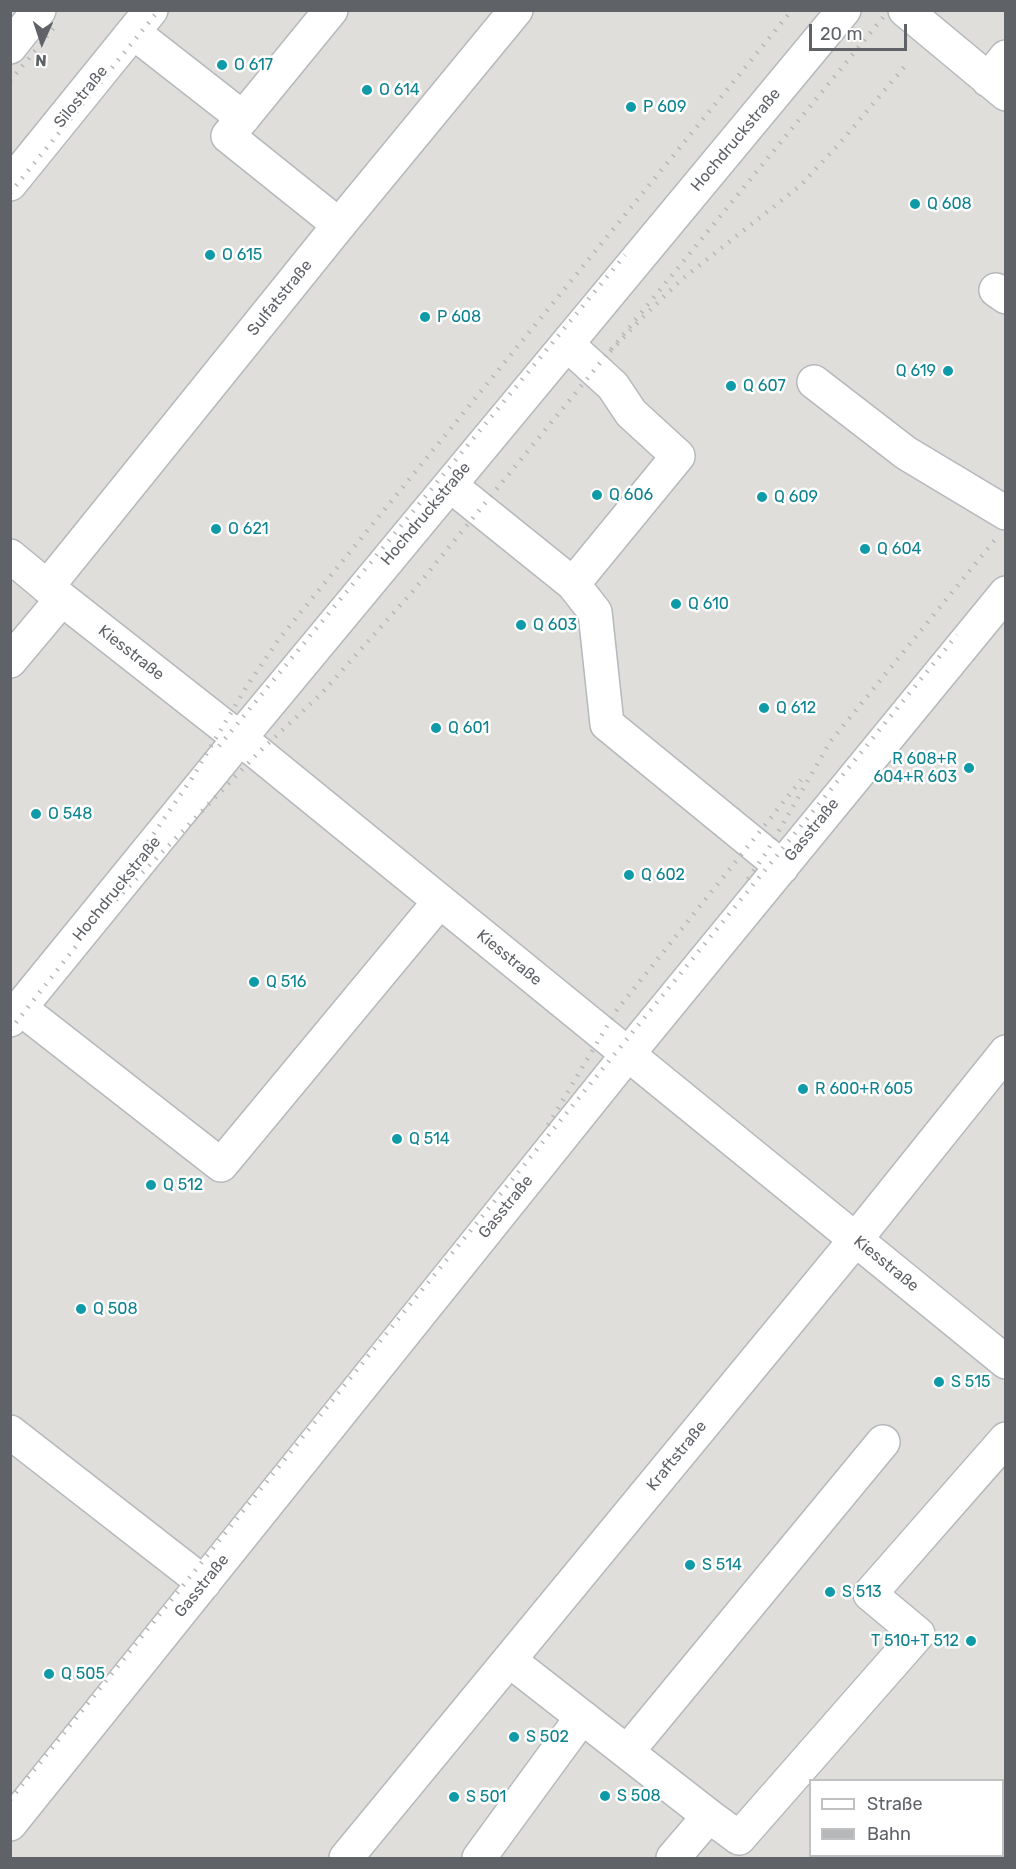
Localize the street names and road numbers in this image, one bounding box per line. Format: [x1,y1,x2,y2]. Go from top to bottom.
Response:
street label: Silostraße [50,62,112,132]
street label: Hochdruckstraße [687,84,785,196]
street label: Sulfatstraße [244,256,316,340]
street label: Hochdruckstraße [377,458,475,570]
street label: Kiesstraße [94,621,168,685]
street label: Gasstraße [781,795,843,865]
street label: Hochdruckstraße [69,833,165,945]
street label: Kiesstraße [473,926,545,990]
street label: Gasstraße [475,1172,537,1242]
street label: Kiesstraße [850,1232,922,1296]
street label: Kraftstraße [643,1417,711,1495]
street label: Gasstraße [171,1551,233,1621]

